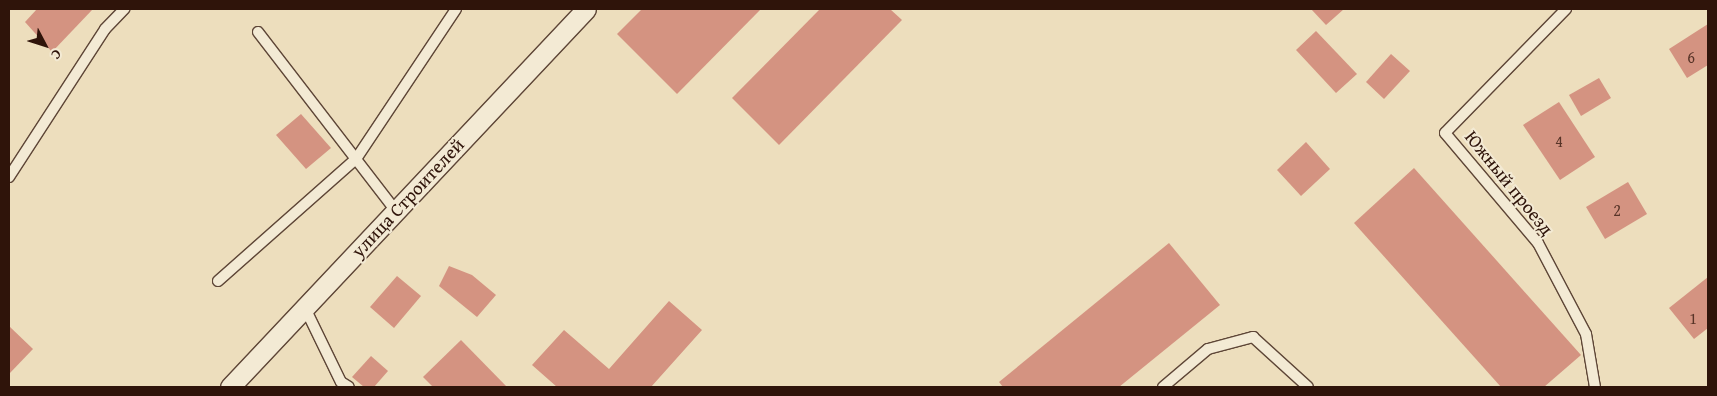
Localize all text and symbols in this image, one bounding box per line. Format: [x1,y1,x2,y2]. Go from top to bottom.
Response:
north arrow [20,20,70,70]
text: С [46,45,67,64]
house number: 6 [1687,47,1695,67]
street label: Южный проезд [1460,126,1558,240]
house number: 4 [1555,131,1563,151]
street label: улица Строителей [347,134,469,262]
house number: 2 [1613,200,1621,220]
house number: 1 [1689,308,1697,328]

